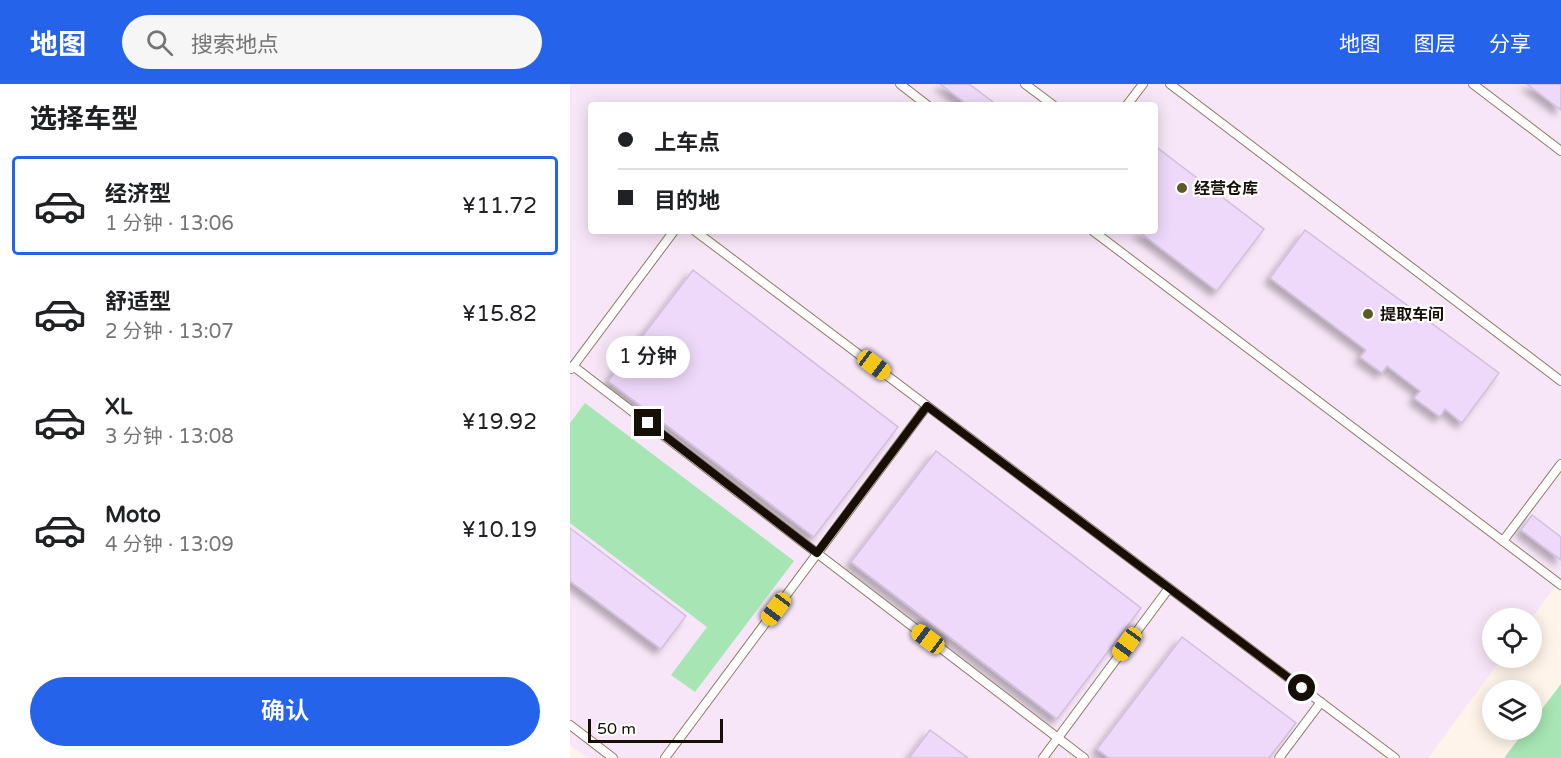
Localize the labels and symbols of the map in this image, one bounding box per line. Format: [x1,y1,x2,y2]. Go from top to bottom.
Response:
place label: 经营仓库 [1194,179,1258,199]
marker: 经营仓库 [1175,181,1189,195]
place label: 提取车间 [1380,305,1444,325]
marker: 提取车间 [1361,307,1375,321]
callout: 1 分钟 [606,336,690,378]
car [854,347,894,383]
route end [634,409,661,436]
car [758,589,794,629]
car [908,621,948,657]
car [1109,624,1145,664]
route start [1288,674,1315,701]
scale bar [588,716,723,744]

